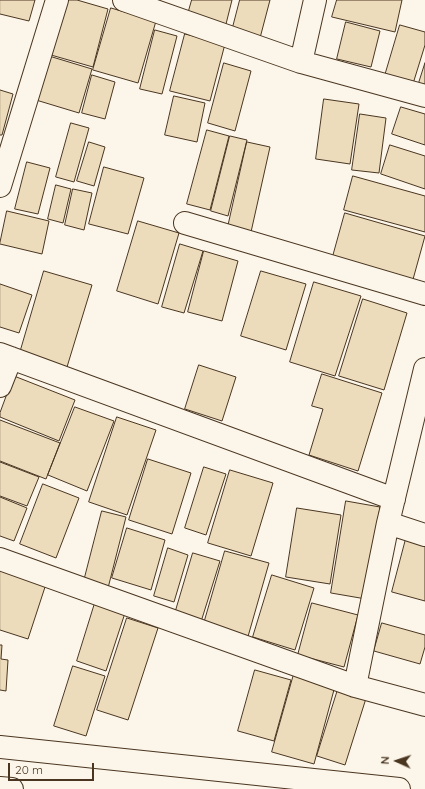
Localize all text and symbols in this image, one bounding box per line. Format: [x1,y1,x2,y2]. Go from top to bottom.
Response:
north arrow [377,741,417,781]
scale bar [10,755,96,781]
text: N [378,756,392,765]
text: 20 m [15,762,43,777]

